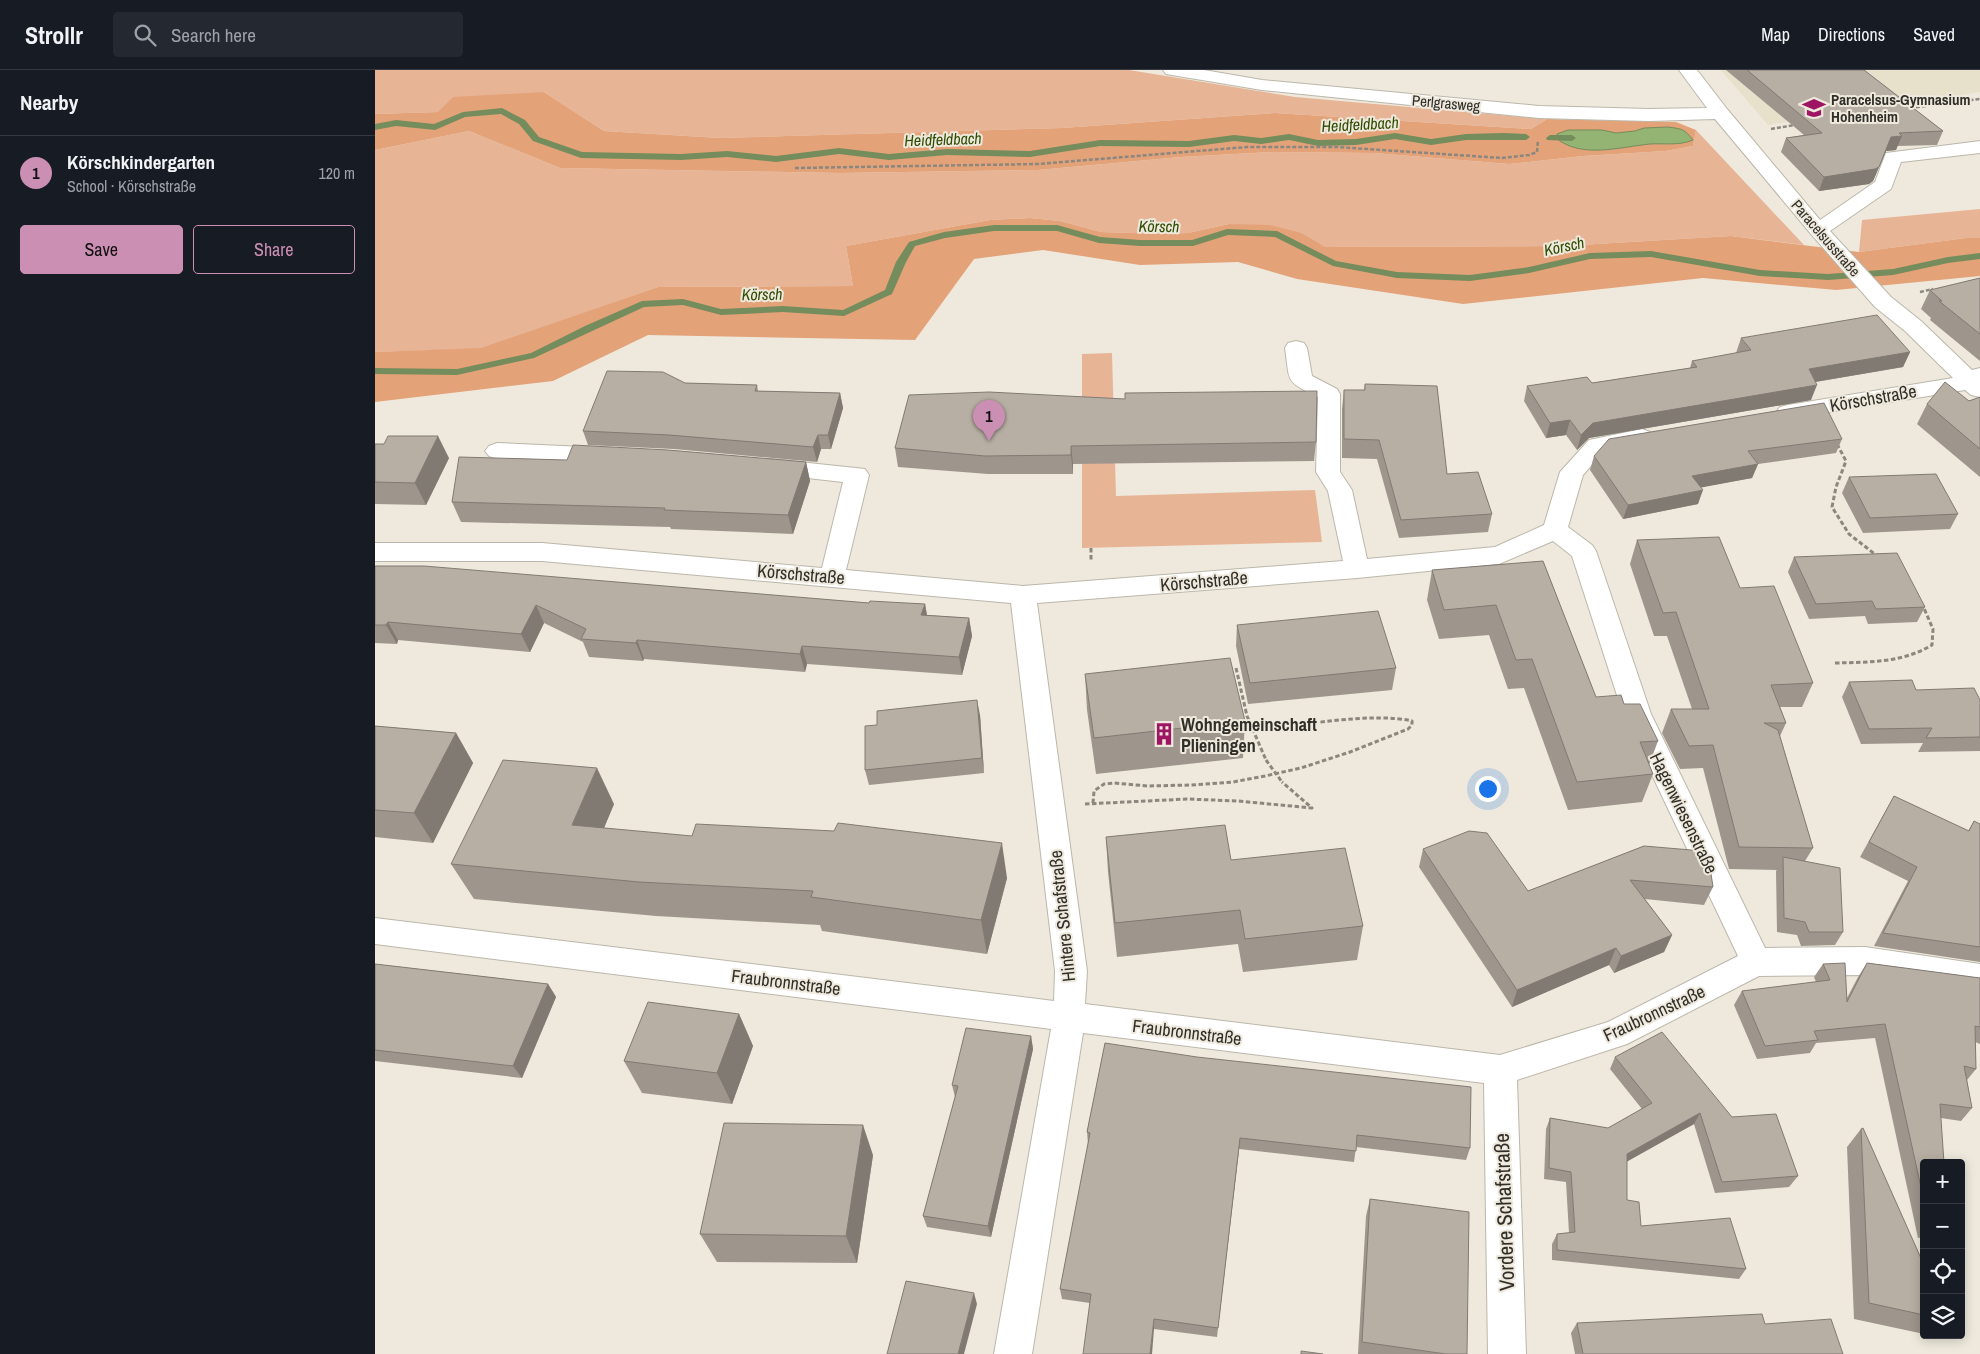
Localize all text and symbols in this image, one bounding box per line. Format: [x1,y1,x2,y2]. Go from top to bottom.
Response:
search box [113,12,463,57]
text: Strollr [25,19,83,51]
icon: search [131,21,159,49]
text: Search here [171,22,256,48]
text: Map [1761,22,1790,47]
text: Directions [1818,22,1885,47]
text: Saved [1913,22,1955,47]
text: Nearby [20,88,78,117]
place label: Paracelsus-Gymnasium Hohenheim [1831,89,1971,127]
street label: Perlgrasweg [1411,90,1481,116]
school or university icon: Paracelsus-Gymnasium Hohenheim [1801,95,1827,121]
water label: Heidfeldbach [1321,111,1399,137]
water label: Heidfeldbach [904,127,982,151]
text: Körschkindergarten [67,149,215,175]
text: 1 [32,162,40,184]
text: 120 m [319,162,355,184]
text: School · Körschstraße [67,175,196,197]
street label: Paracelsusstraße [1787,195,1865,281]
water label: Körsch [1138,215,1180,237]
button: Save [20,225,183,274]
button: Share [193,225,355,274]
water label: Körsch [1542,231,1586,261]
water label: Körsch [741,283,783,305]
street label: Körschstraße [1828,378,1918,418]
pin: 1 [973,400,1005,441]
street label: Körschstraße [756,558,846,590]
street label: Körschstraße [1159,565,1249,597]
place label: Wohngemeinschaft Plieningen [1181,712,1317,758]
building icon: Wohngemeinschaft Plieningen [1151,721,1177,747]
street label: Hagenwiesenstraße [1644,748,1724,878]
your location [1475,776,1501,802]
street label: Hintere Schafstraße [1043,849,1081,983]
street label: Fraubronnstraße [730,963,842,1001]
street label: Fraubronnstraße [1599,978,1709,1048]
street label: Fraubronnstraße [1131,1013,1243,1051]
street label: Vordere Schafstraße [1487,1133,1521,1291]
map controls [1920,1159,1965,1339]
button: + [1920,1159,1965,1204]
button: − [1920,1204,1965,1249]
button: locate [1920,1249,1965,1294]
button: layers [1920,1294,1965,1339]

